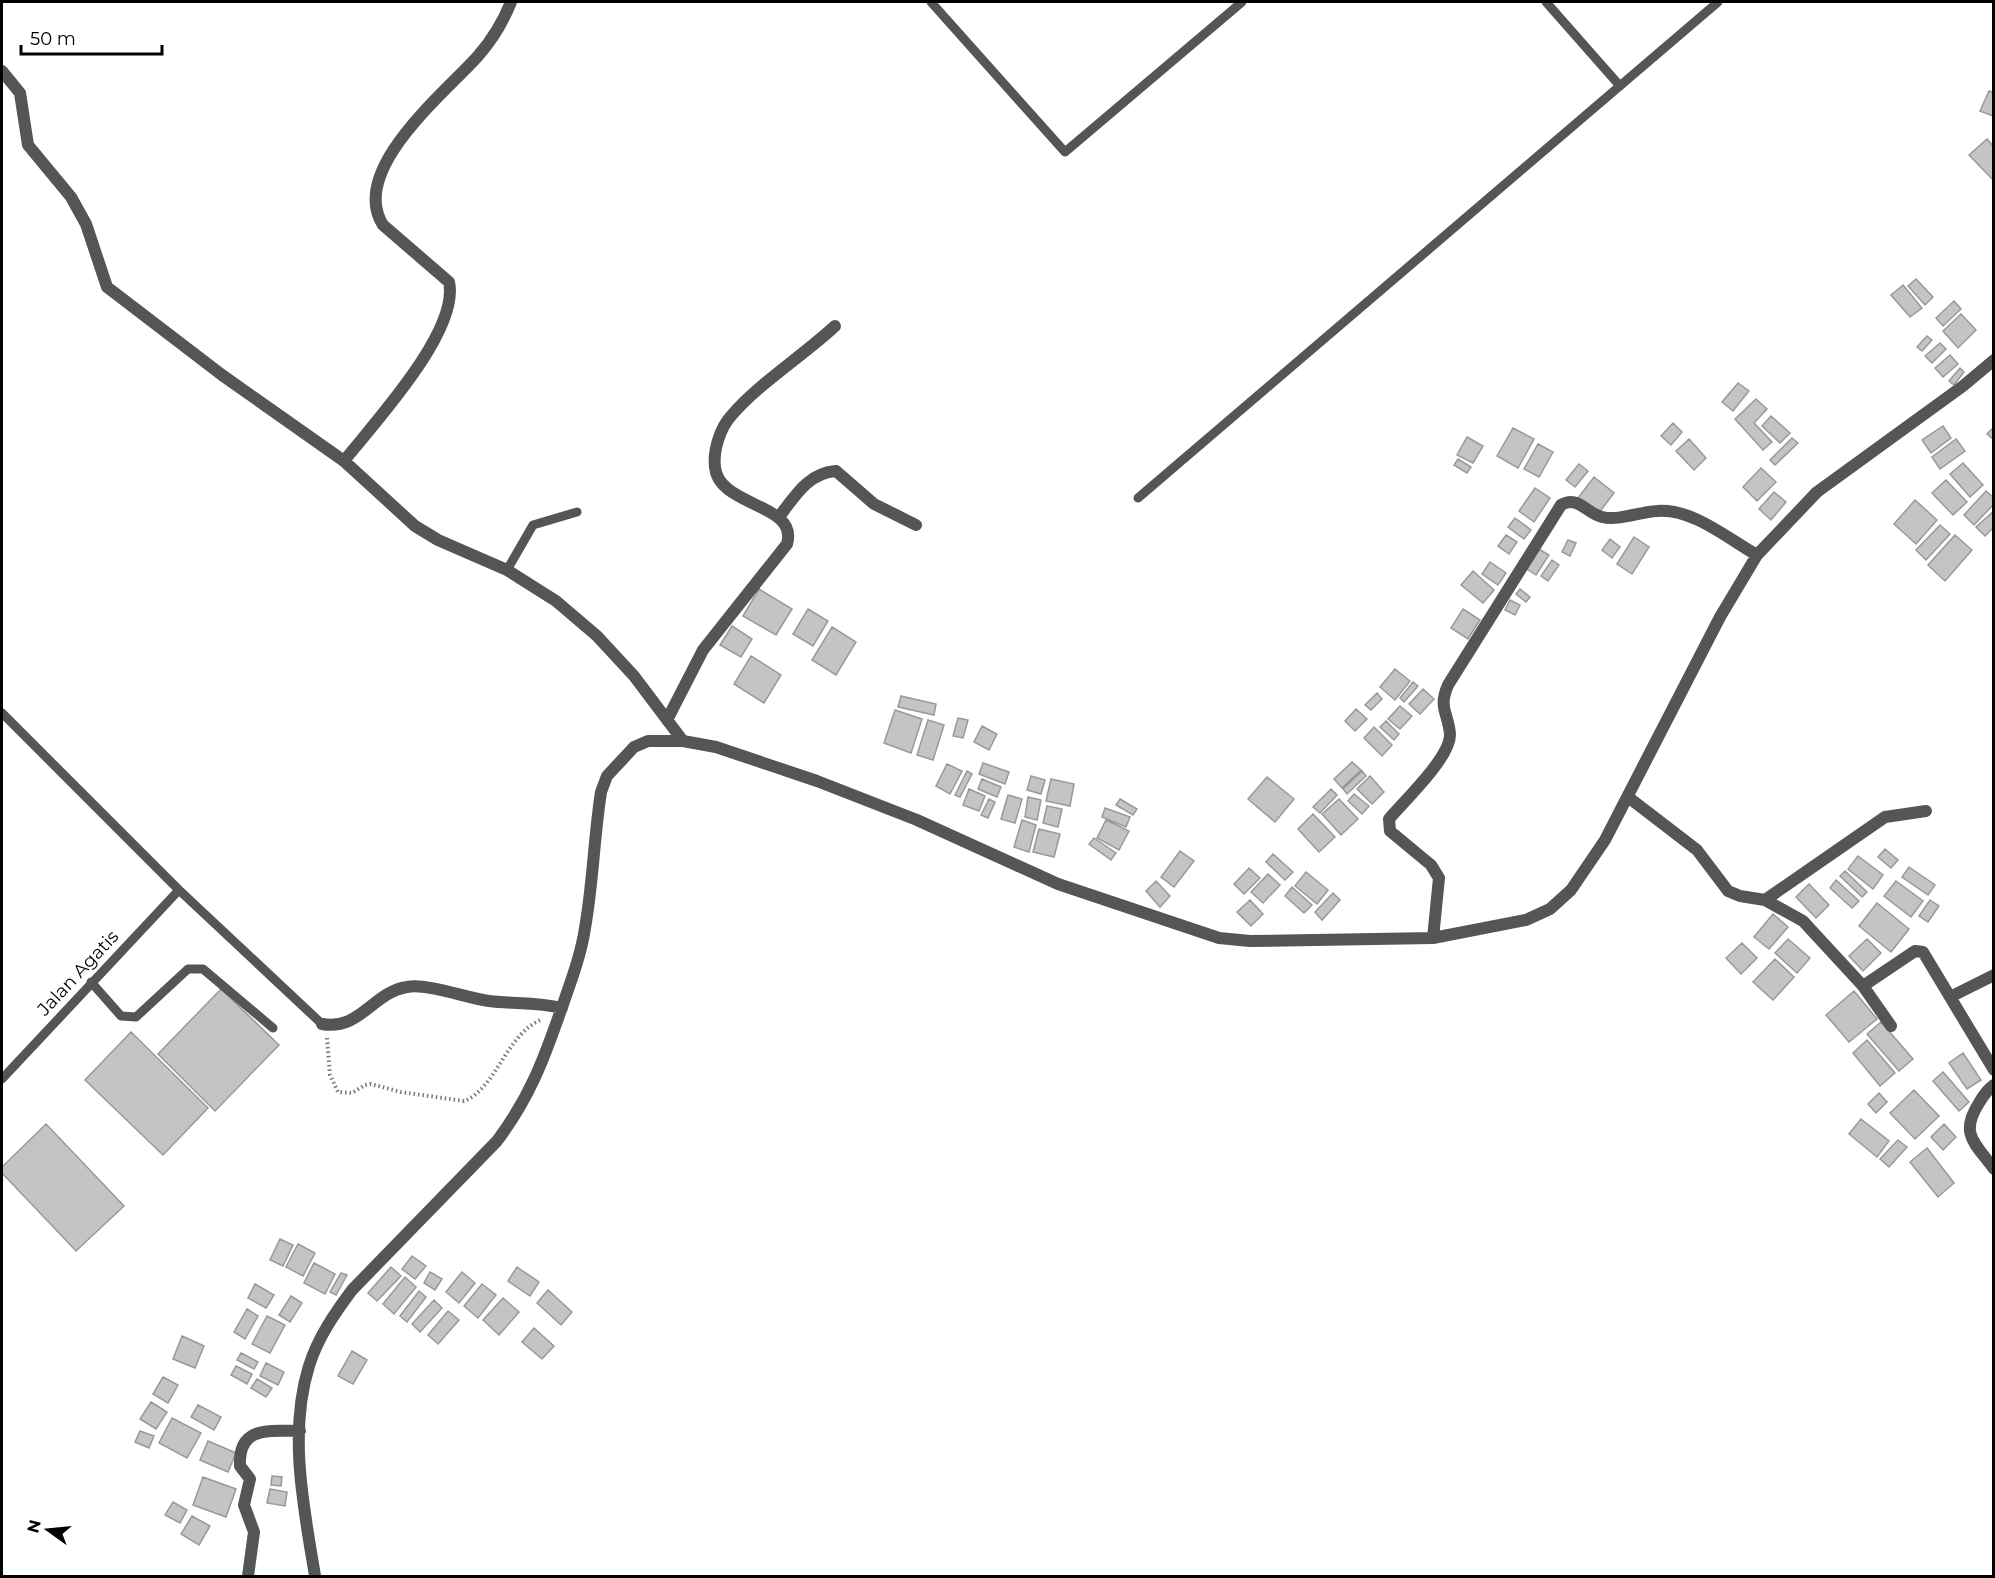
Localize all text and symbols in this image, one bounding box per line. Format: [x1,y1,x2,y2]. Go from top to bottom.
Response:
scale bar [21,18,162,56]
text: 50 m [30,28,76,50]
street label: Jalan Agatis [32,926,123,1021]
north arrow [18,1500,78,1560]
text: N [23,1518,45,1535]

